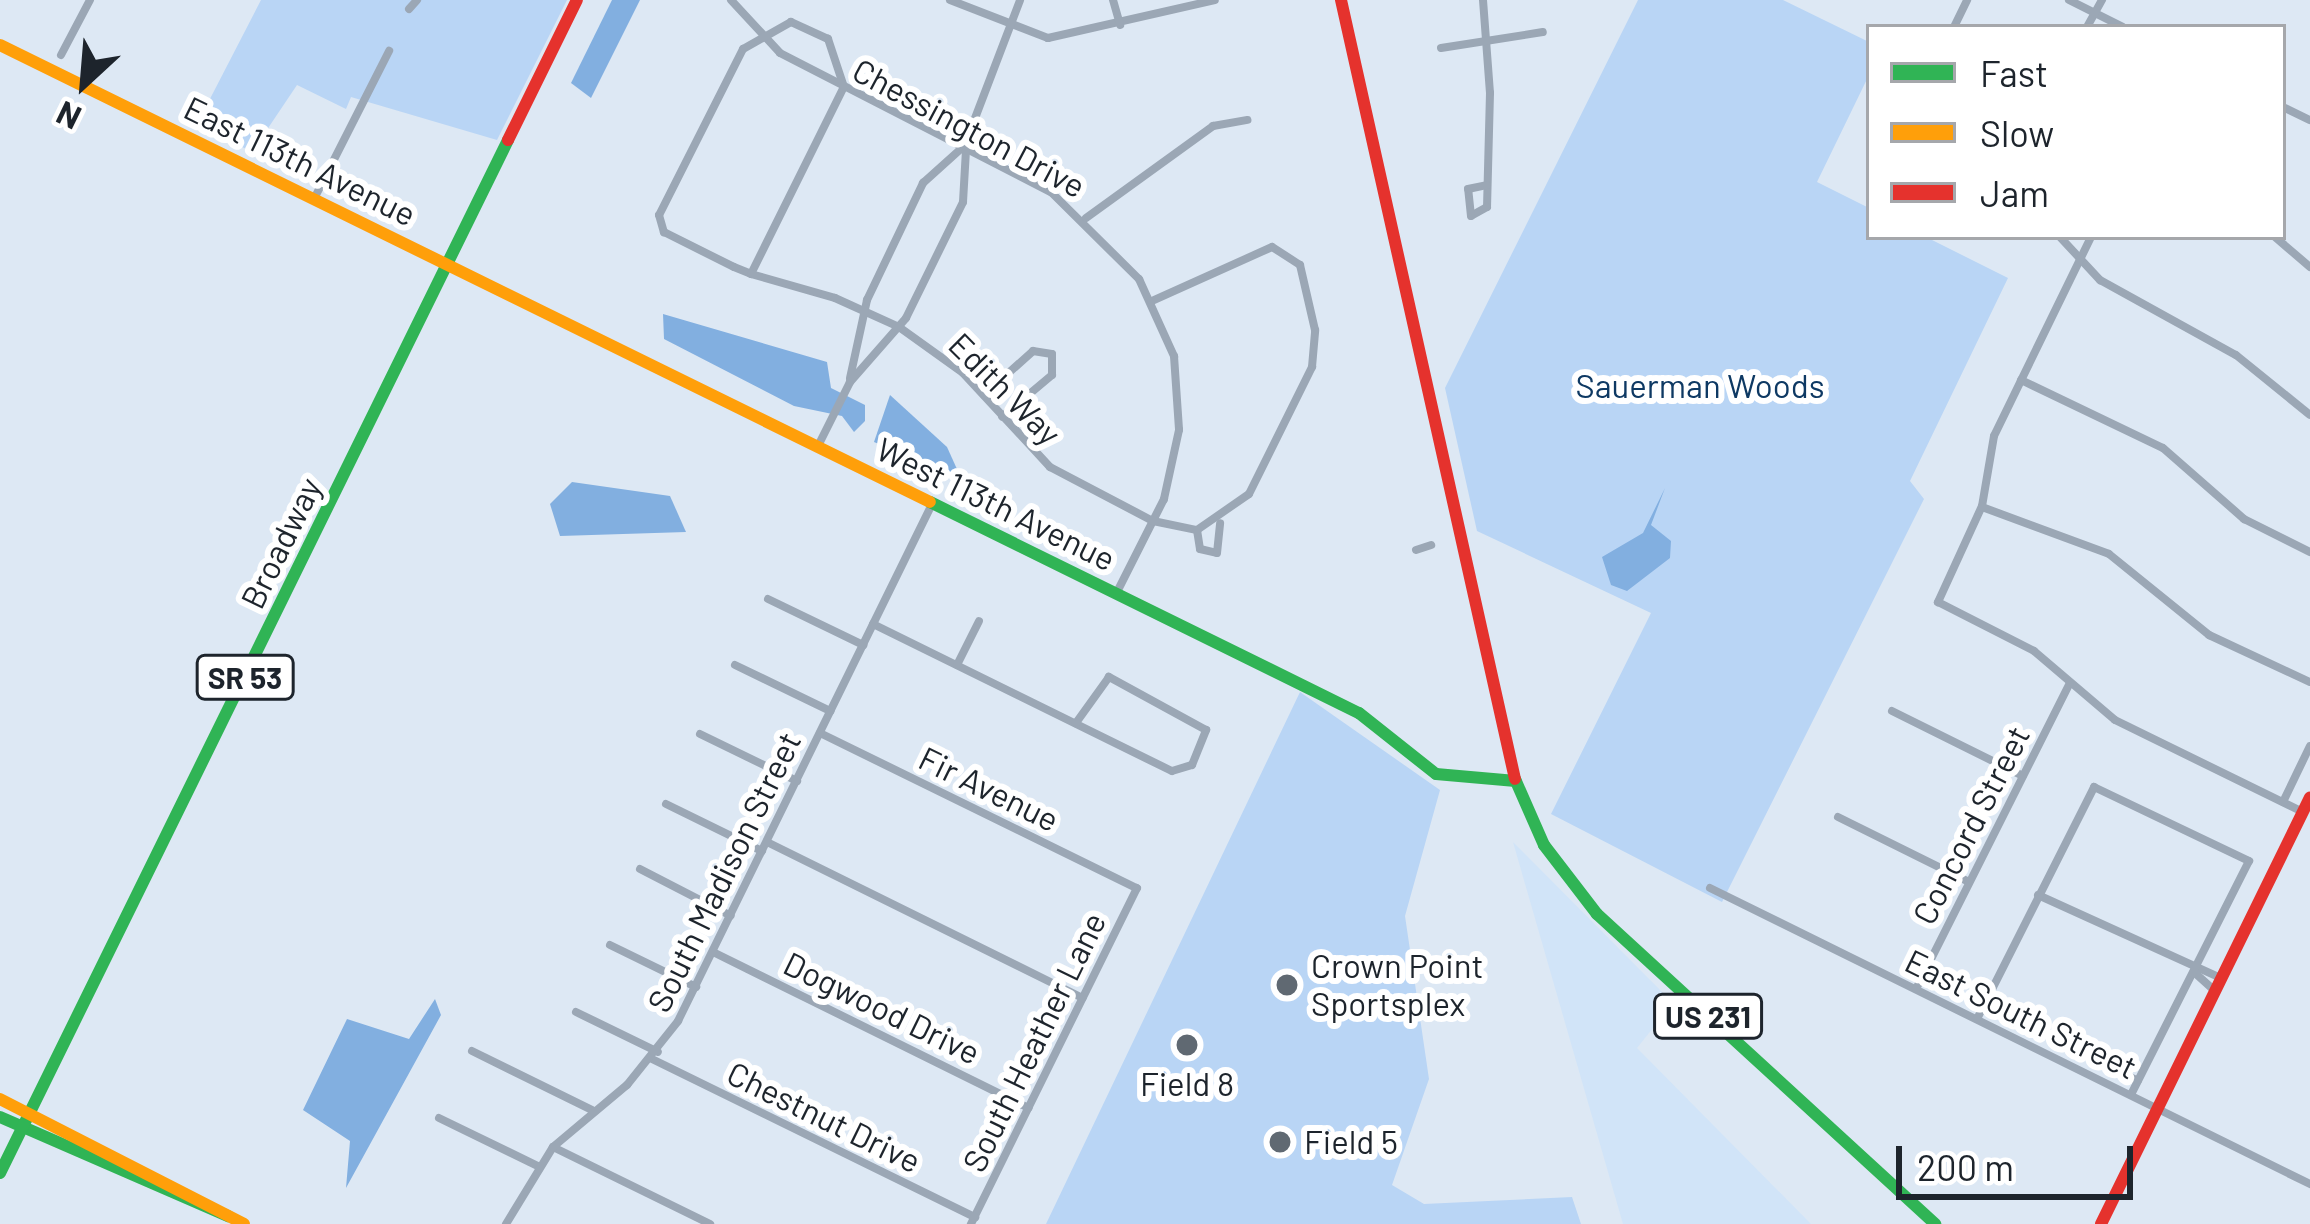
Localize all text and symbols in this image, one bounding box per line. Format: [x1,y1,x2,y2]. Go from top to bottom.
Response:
north arrow [24,24,144,144]
legend [1866,24,2286,240]
street label: Chessington Drive [846,50,1092,206]
text: Fast [1980,51,2048,94]
street label: East 113th Avenue [178,88,422,234]
text: N [50,94,87,139]
text: Slow [1980,111,2054,154]
text: Jam [1980,171,2049,214]
street label: Edith Way [941,325,1069,453]
park label: Sauerman Woods [1575,366,1825,406]
street label: West 113th Avenue [870,429,1122,579]
street label: Broadway [232,471,330,615]
road number: SR 53 [194,653,296,701]
street label: Concord Street [1904,719,2038,931]
street label: South Madison Street [639,726,809,1018]
street label: Fir Avenue [913,738,1065,840]
street label: South Heather Lane [954,906,1114,1178]
street label: East South Street [1899,941,2143,1087]
street label: Dogwood Drive [777,943,987,1073]
place label: Crown Point Sportsplex [1311,946,1484,1024]
marker: Crown Point Sportsplex [1274,972,1300,998]
road number: US 231 [1651,992,1765,1040]
marker: Field 8 [1174,1032,1200,1058]
street label: Chestnut Drive [721,1053,927,1181]
place label: Field 8 [1140,1064,1234,1104]
place label: Field 5 [1304,1122,1398,1162]
scale bar [1902,1122,2139,1196]
marker: Field 5 [1267,1129,1293,1155]
text: 200 m [1917,1145,2014,1188]

